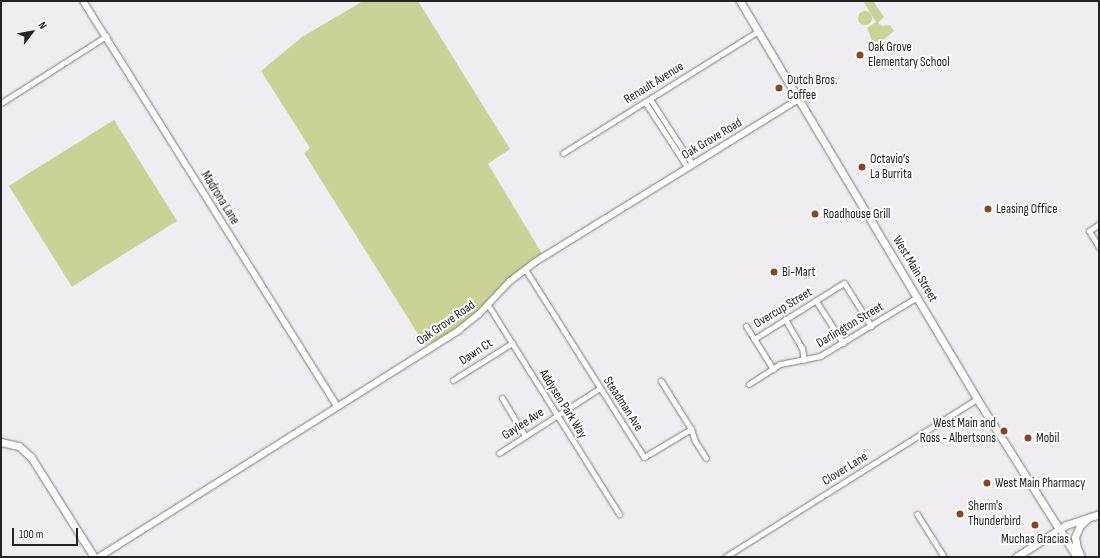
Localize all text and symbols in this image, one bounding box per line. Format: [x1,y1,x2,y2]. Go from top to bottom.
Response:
north arrow [12,12,52,52]
text: N [36,19,50,31]
place label: Oak Grove Elementary School [868,40,950,71]
marker: Oak Grove Elementary School [855,50,865,60]
street label: Renault Avenue [621,59,687,107]
place label: Dutch Bros. Coffee [787,73,837,104]
marker: Dutch Bros. Coffee [774,83,784,93]
street label: Oak Grove Road [679,115,745,163]
place label: Octavio’s La Burrita [870,152,912,183]
marker: Octavio’s La Burrita [857,162,867,172]
street label: Madrona Lane [197,168,243,228]
place label: Leasing Office [996,201,1057,217]
marker: Leasing Office [983,204,993,214]
place label: Roadhouse Grill [823,206,891,222]
marker: Roadhouse Grill [810,209,820,219]
street label: West Main Street [889,233,941,305]
place label: Bi-Mart [782,264,816,280]
marker: Bi-Mart [769,267,779,277]
street label: Overcup Street [751,284,815,332]
street label: Oak Grove Road [414,297,478,349]
street label: Darlington Street [814,299,886,351]
street label: Dawn Ct [456,336,496,368]
street label: Addysen Park Way [536,367,590,441]
street label: Steadman Ave [600,374,646,434]
street label: Gaylee Ave [499,405,547,443]
place label: West Main and Ross - Albertsons [920,416,996,447]
marker: West Main and Ross - Albertsons [999,426,1009,436]
place label: Mobil [1036,430,1059,446]
marker: Mobil [1023,433,1033,443]
street label: Clover Lane [819,449,871,489]
place label: West Main Pharmacy [995,475,1085,491]
marker: West Main Pharmacy [982,478,992,488]
place label: Sherm's Thunderbird [968,499,1021,530]
marker: Sherm's Thunderbird [955,509,965,519]
scale bar [14,520,80,546]
marker: Muchas Gracias [1030,520,1040,530]
text: 100 m [19,527,44,542]
place label: Muchas Gracias [1001,531,1069,547]

